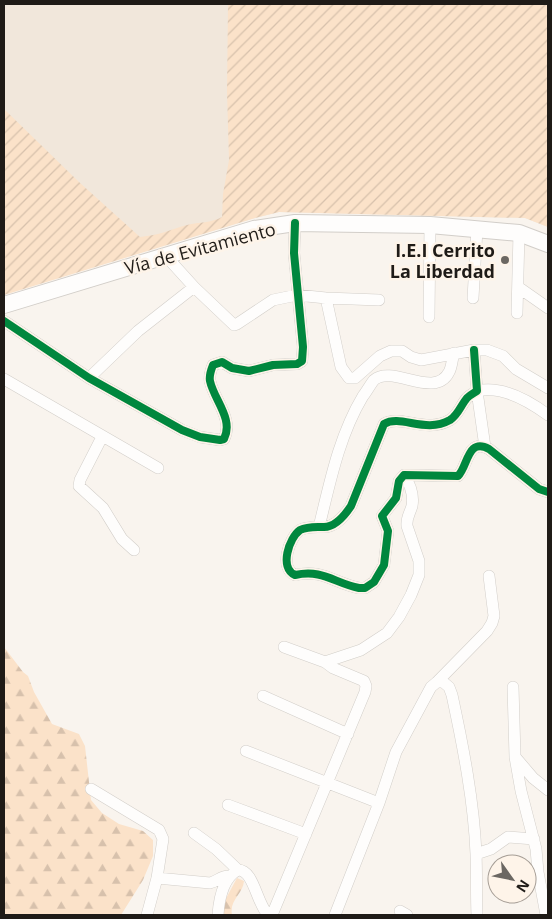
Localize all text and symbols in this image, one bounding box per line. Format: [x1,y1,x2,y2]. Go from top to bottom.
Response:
street label: Vía de Evitamiento [122,216,278,280]
place label: I.E.I Cerrito La Liberdad [390,238,495,283]
marker: I.E.I Cerrito La Liberdad [499,254,511,266]
north arrow [487,854,537,904]
text: N [512,876,534,896]

